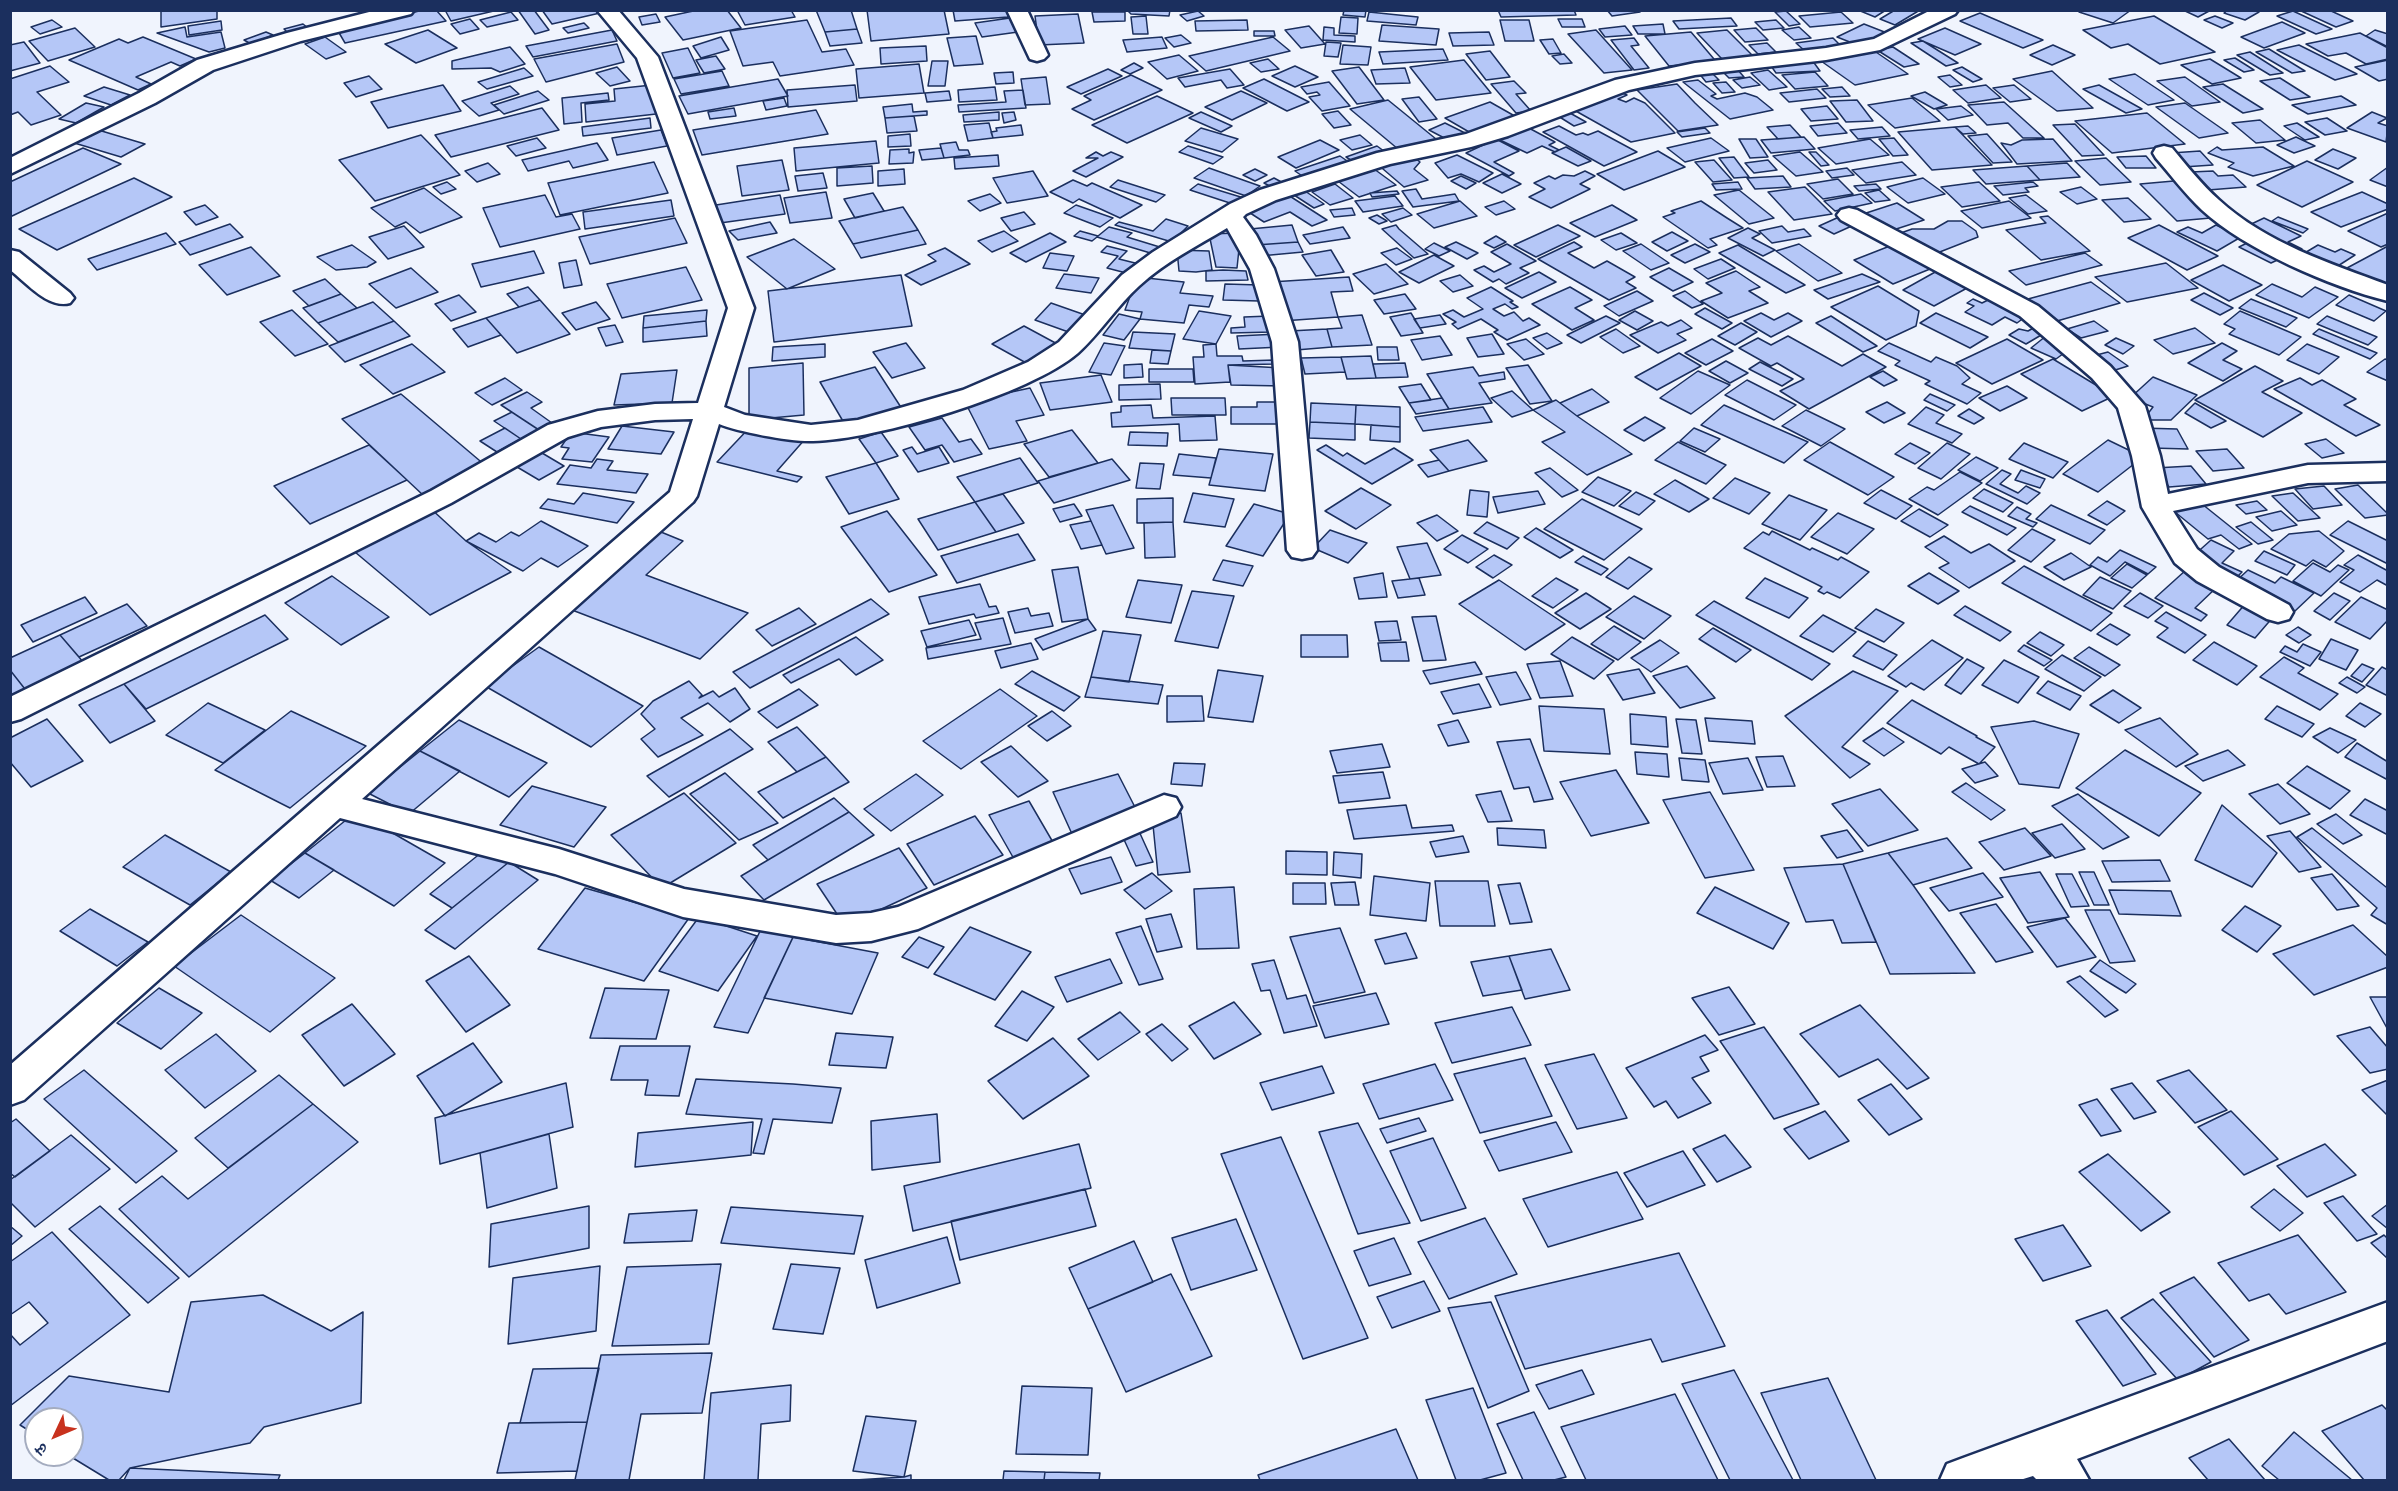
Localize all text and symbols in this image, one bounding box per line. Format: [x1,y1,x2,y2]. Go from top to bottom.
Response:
north arrow [24,1407,84,1467]
text: उ [31,1437,54,1460]

